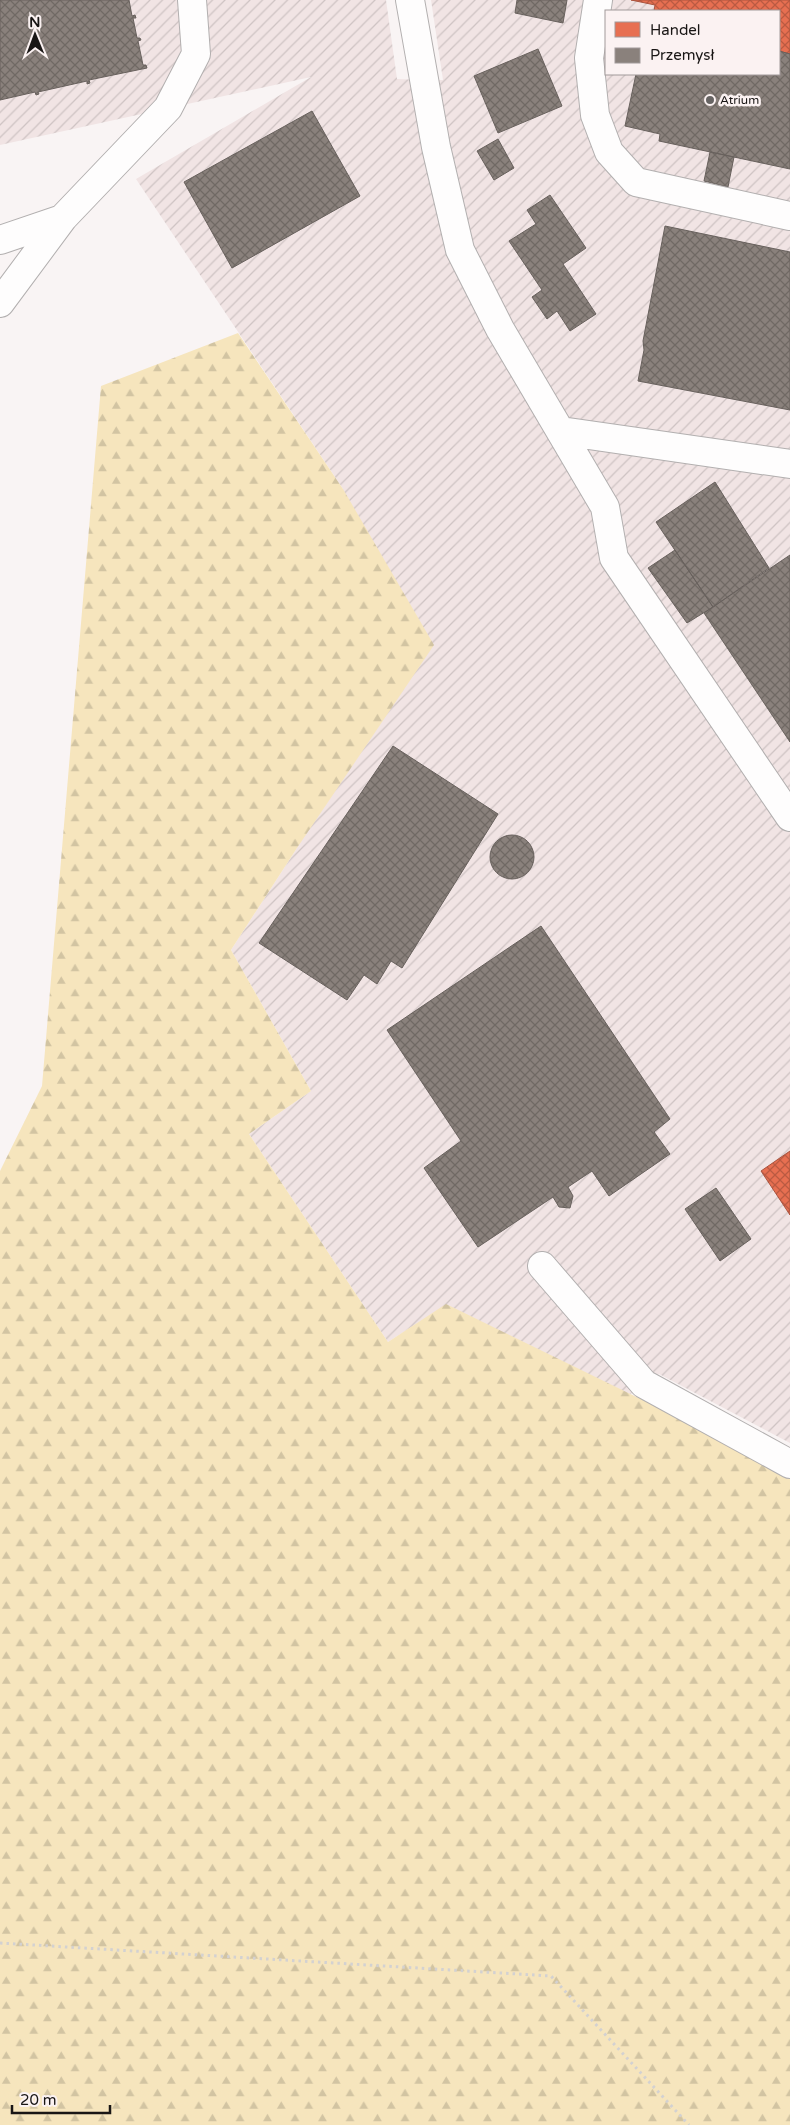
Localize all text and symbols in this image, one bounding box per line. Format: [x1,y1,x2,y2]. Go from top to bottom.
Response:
north arrow [10,10,60,60]
legend [605,10,780,75]
text: N [29,14,41,31]
text: Handel [650,21,701,39]
text: Przemysł [650,46,715,64]
place label: Atrium [720,93,759,107]
marker: Atrium [704,94,716,106]
scale bar [12,2082,110,2114]
text: 20 m [20,2091,57,2109]

